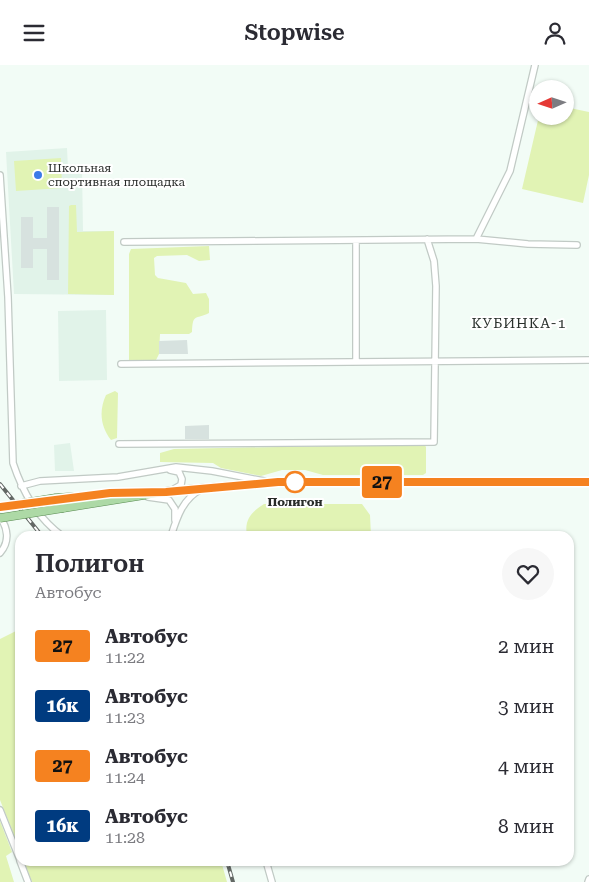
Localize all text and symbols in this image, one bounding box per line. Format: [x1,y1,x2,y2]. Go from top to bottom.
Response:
icon: menu [20,19,48,47]
icon: person [541,19,569,47]
text: Stopwise [244,20,345,45]
north arrow [529,80,574,125]
map controls [529,80,574,125]
place label: Школьная спортивная площадка [48,161,185,189]
marker: Школьная спортивная площадка [32,169,44,181]
district label: КУБИНКА-1 [471,315,567,331]
line badge: 27 [360,466,404,498]
marker: Полигон [284,471,306,493]
text: 27 [372,471,392,492]
place label: Полигон [268,495,323,509]
button: heart [502,548,554,600]
text: Полигон [35,550,144,578]
text: Автобус [35,583,102,602]
text: Автобус [105,625,188,648]
text: 27 [52,635,73,656]
text: 2 мин [498,635,554,658]
text: 11:22 [105,648,145,667]
text: Автобус [105,685,188,708]
text: 16к [46,695,79,716]
text: 3 мин [498,695,554,718]
text: 11:23 [105,708,145,727]
text: Автобус [105,745,188,768]
text: 27 [52,755,73,776]
text: 4 мин [498,755,554,778]
text: 11:24 [105,768,145,787]
text: Автобус [105,805,188,828]
text: 16к [46,815,79,836]
text: 8 мин [498,815,554,838]
text: 11:28 [105,828,145,847]

